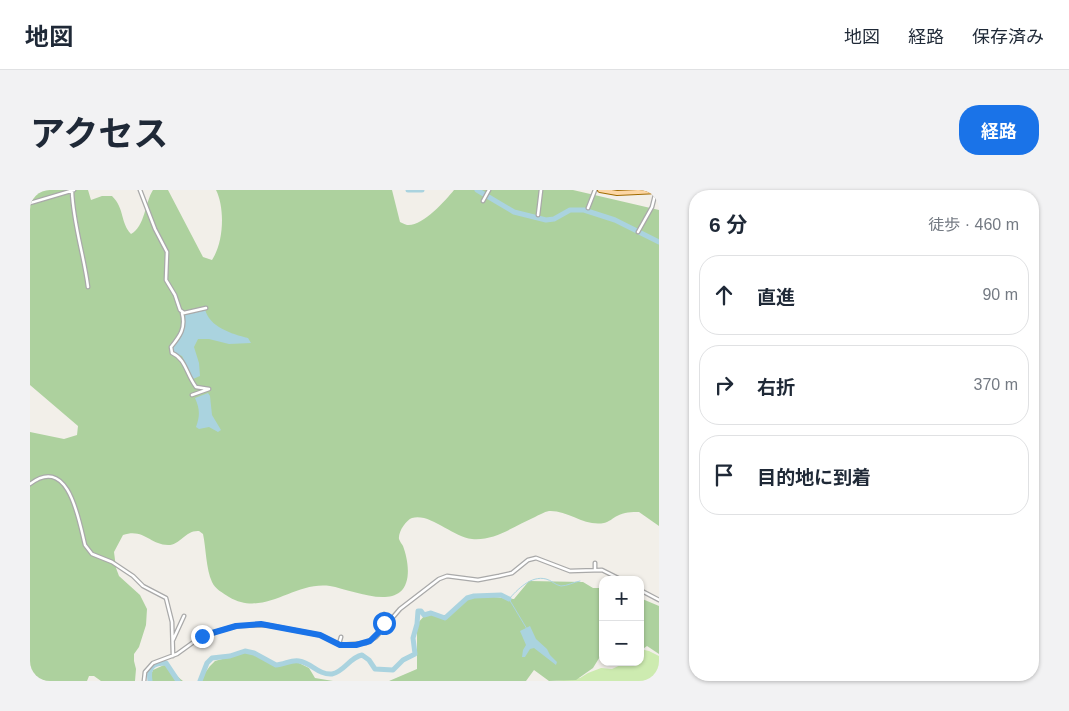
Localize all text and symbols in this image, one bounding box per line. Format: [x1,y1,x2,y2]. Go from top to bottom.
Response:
text: 地図 [25,23,73,50]
text: 地図 [844,27,880,47]
text: 経路 [908,27,944,47]
text: 保存済み [972,27,1044,47]
button: 経路 [959,105,1039,155]
text: アクセス [30,114,168,153]
text: 6 分 [709,213,748,236]
text: 徒歩 · 460 m [928,216,1019,233]
icon: ahead [710,281,738,309]
text: 90 m [982,286,1018,303]
text: 直進 [757,287,795,308]
icon: right [710,371,738,399]
text: 370 m [974,376,1018,393]
text: 右折 [757,377,795,398]
icon: arrive [710,461,738,489]
text: 目的地に到着 [757,467,871,488]
map controls [599,576,644,666]
button: + [599,576,644,621]
route start [373,612,396,635]
button: − [599,621,644,666]
route end [191,625,214,648]

